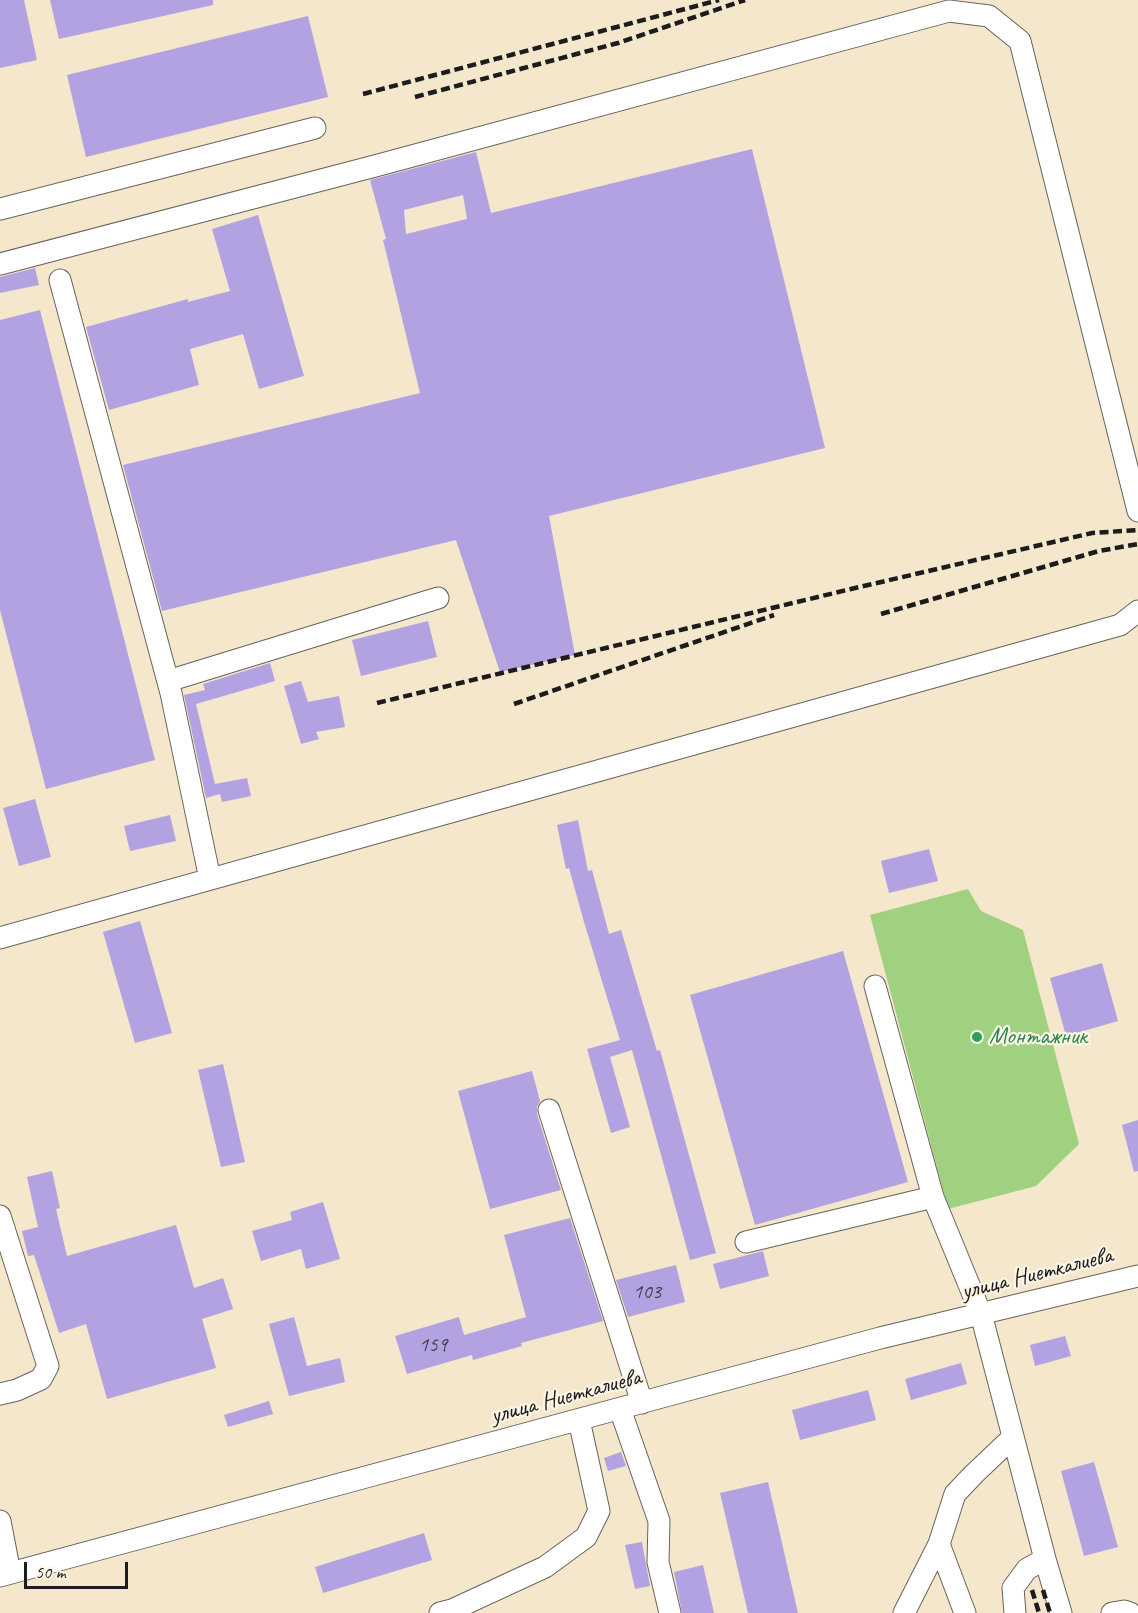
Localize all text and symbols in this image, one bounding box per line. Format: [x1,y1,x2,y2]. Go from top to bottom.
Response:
place label: Монтажник [989,1023,1087,1051]
marker: Монтажник [970,1030,984,1044]
street label: улица Ниеткалиева [959,1241,1115,1307]
house number: 103 [633,1279,661,1305]
house number: 159 [419,1332,447,1358]
street label: улица Ниеткалиева [488,1363,644,1431]
scale bar [27,1550,130,1588]
text: 50 m [35,1561,66,1583]

